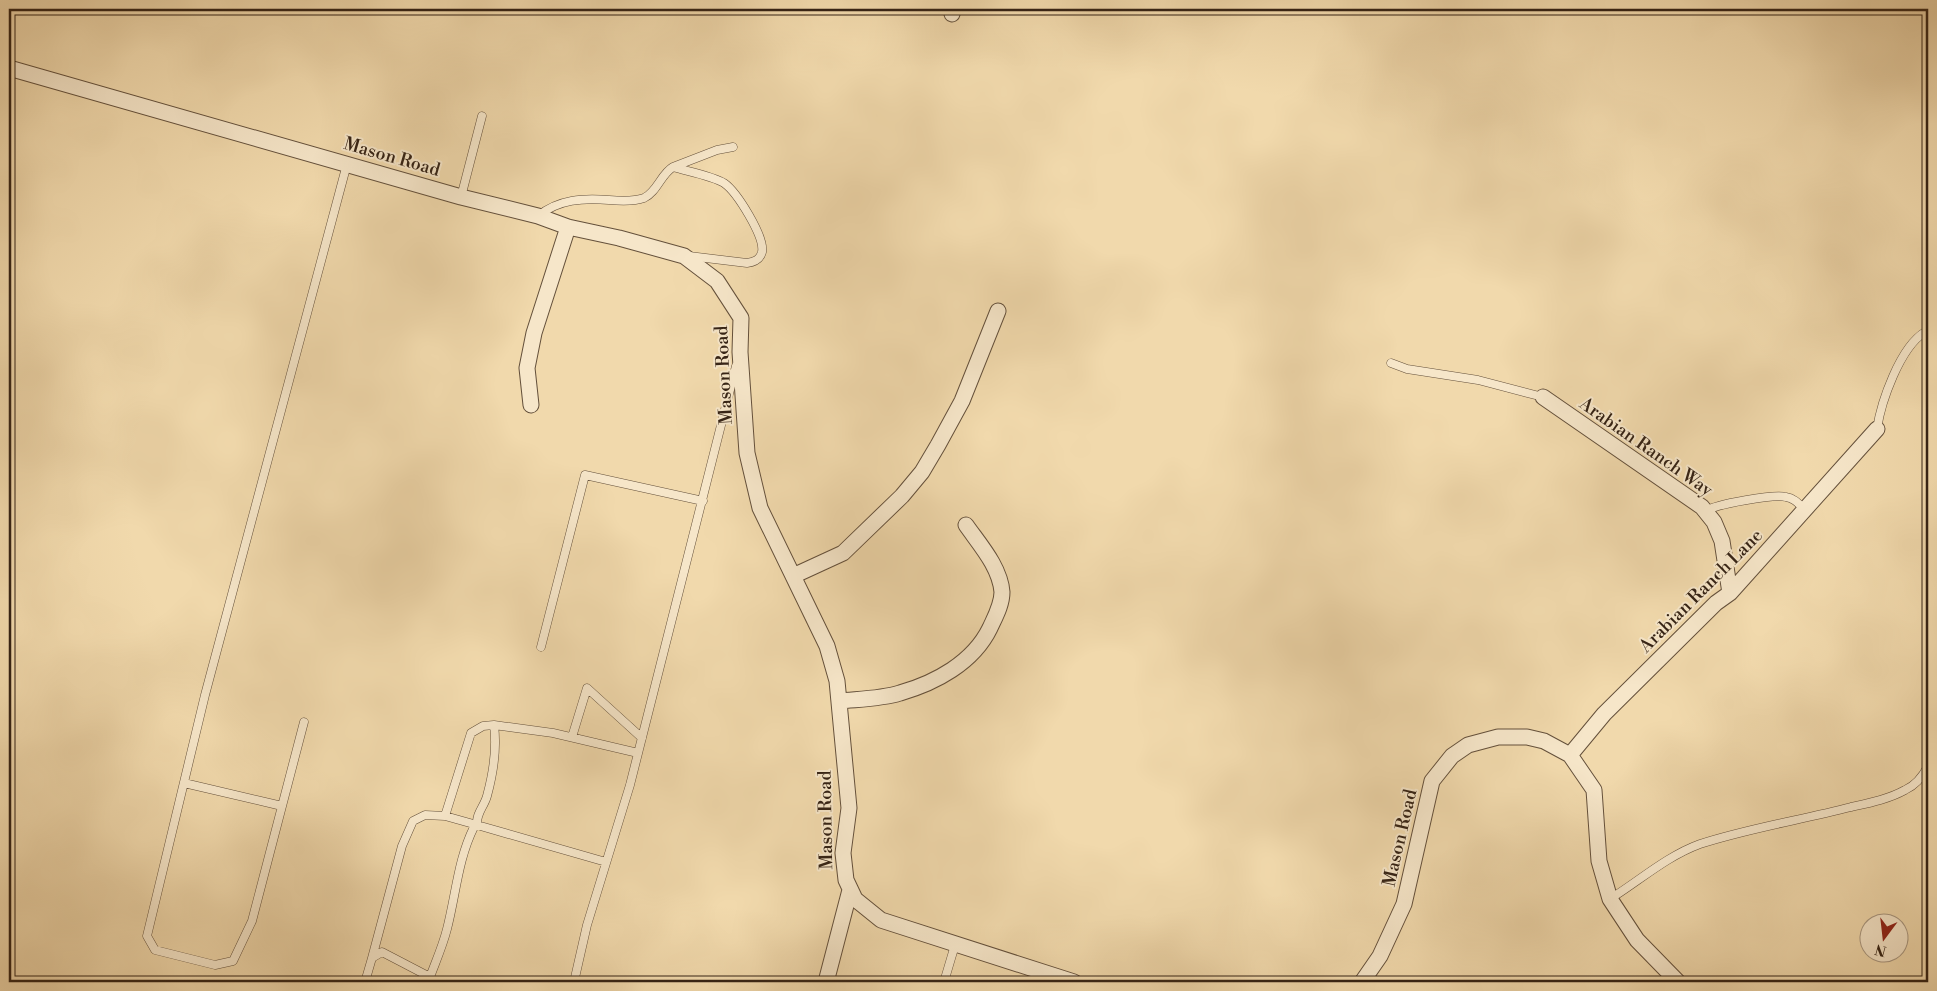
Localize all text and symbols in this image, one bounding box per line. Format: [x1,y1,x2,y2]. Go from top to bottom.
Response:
street label: Mason Road [341,132,444,182]
street label: Mason Road [710,324,738,425]
street label: Arabian Ranch Way [1574,392,1717,502]
street label: Arabian Ranch Lane [1634,524,1768,658]
street label: Mason Road [814,769,838,870]
street label: Mason Road [1378,786,1423,889]
north arrow [1860,914,1910,964]
text: N [1873,939,1889,960]

